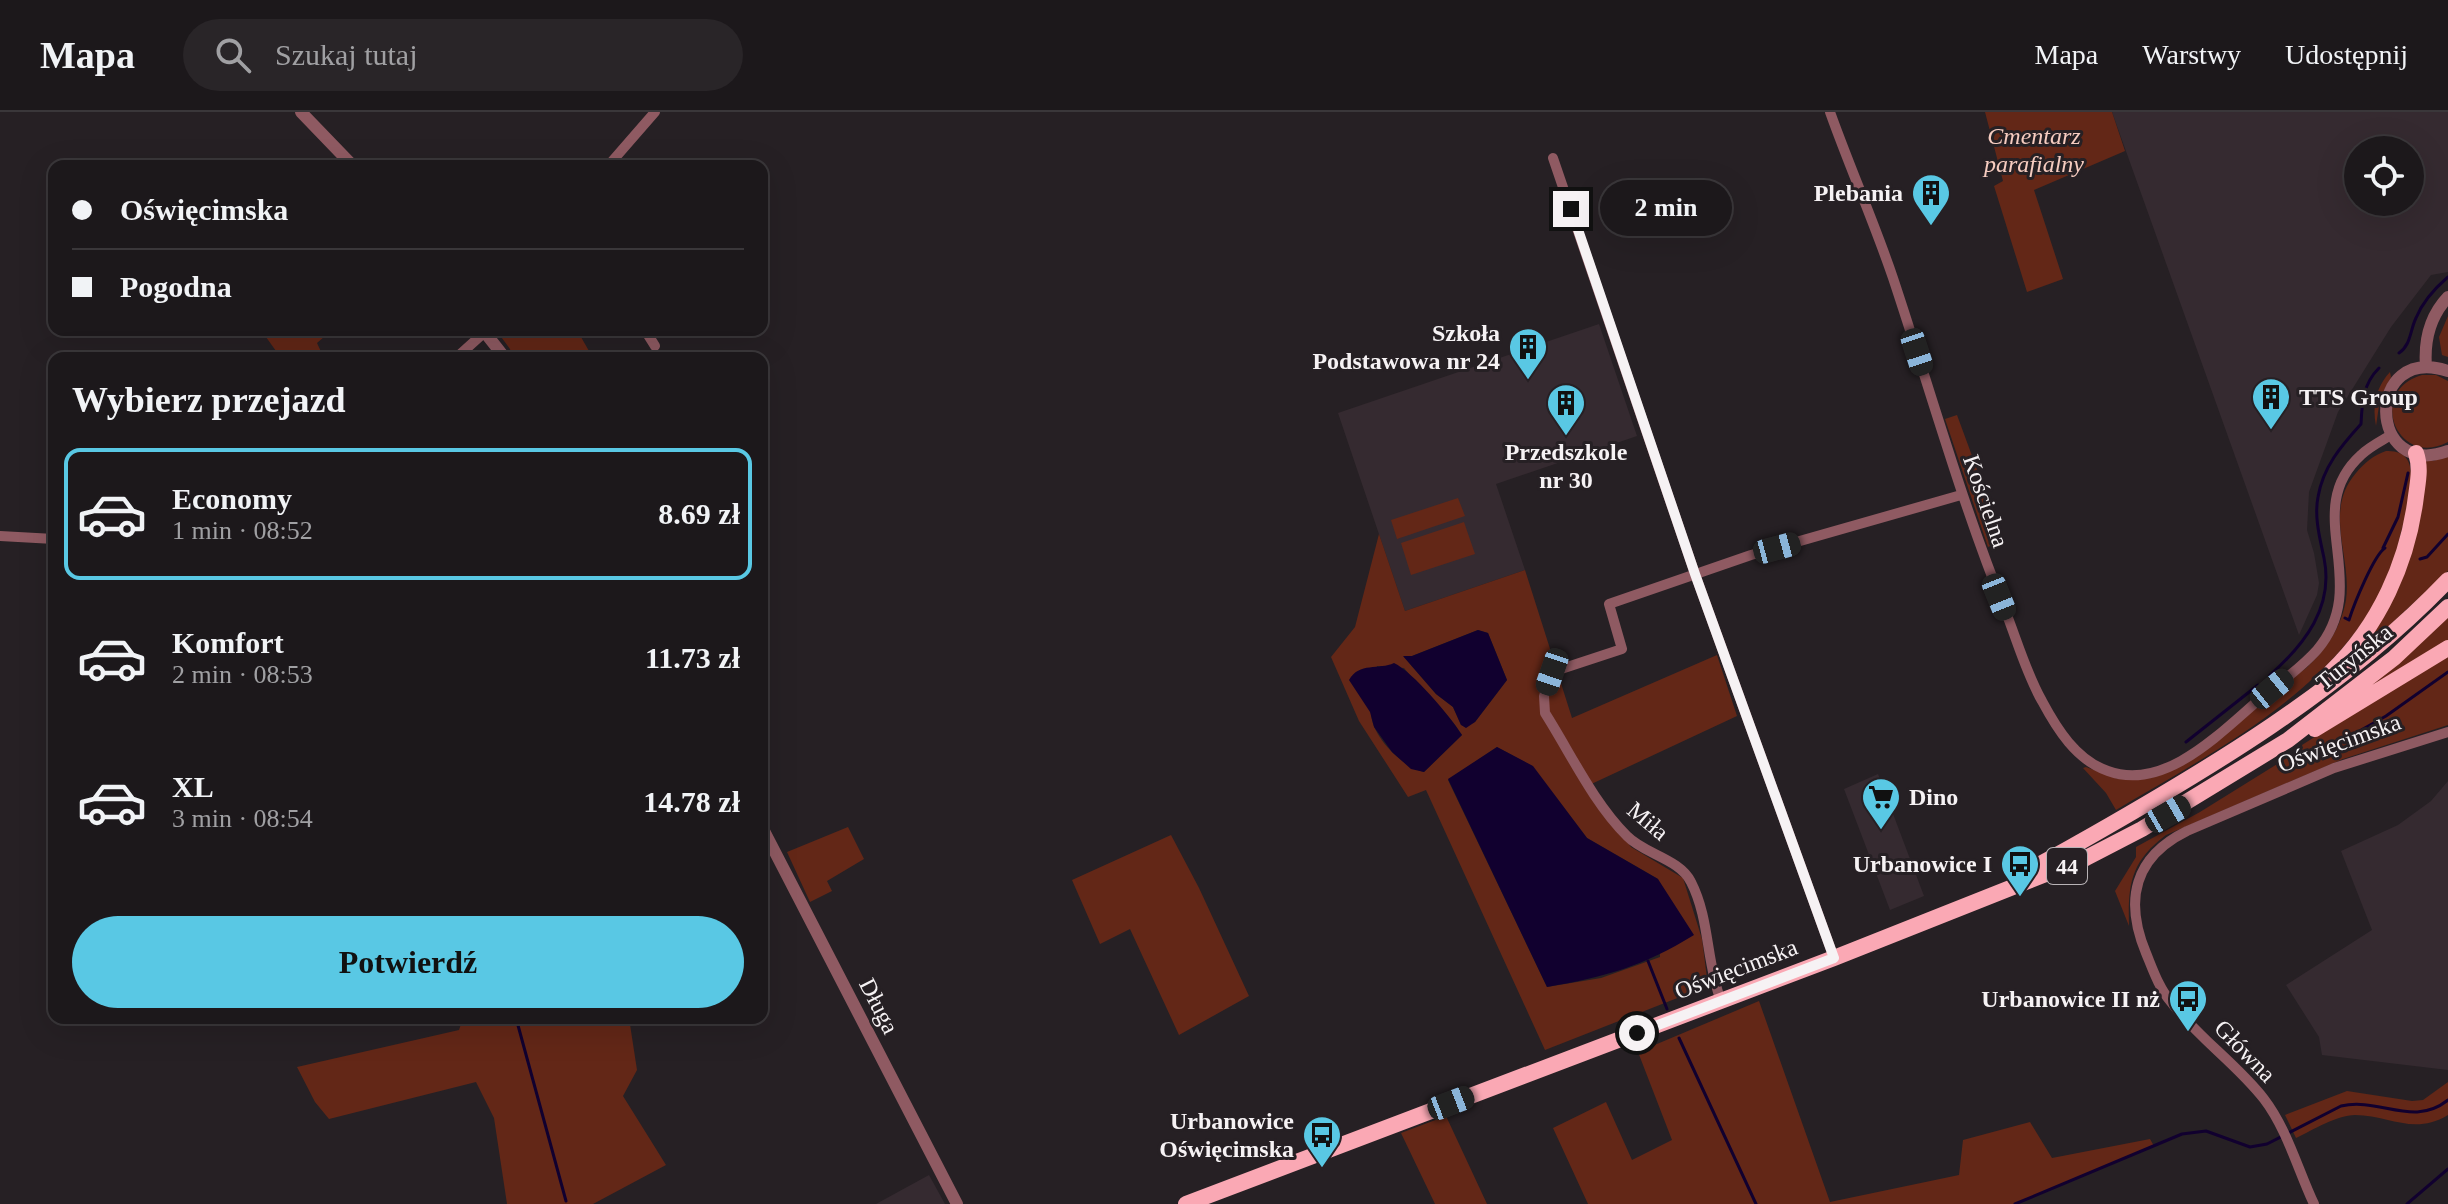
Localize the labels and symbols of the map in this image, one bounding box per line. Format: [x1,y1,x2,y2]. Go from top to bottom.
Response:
park label: Cmentarz parafialny [1982,123,2084,177]
building icon: Plebania [1910,172,1952,227]
place label: Plebania [1814,180,1903,206]
callout: 2 min [1599,181,1731,237]
route end [1553,191,1589,227]
place label: Szkoła Podstawowa nr 24 [1312,320,1500,374]
car [1898,325,1936,379]
building icon: Szkoła Podstawowa nr 24 [1507,326,1549,381]
building icon: TTS Group [2250,376,2292,431]
building icon: Przedszkole nr 30 [1545,382,1587,437]
place label: TTS Group [2299,384,2418,410]
place label: Przedszkole nr 30 [1505,439,1628,493]
street label: Kościelna [1958,451,2014,551]
car [1751,530,1803,566]
car [1979,570,2019,624]
street label: Turyńska [2311,618,2397,695]
car [1533,645,1571,699]
car [2246,665,2298,713]
street label: Oświęcimska [2274,709,2405,777]
supermarket icon: Dino [1860,776,1902,831]
place label: Dino [1909,784,1958,810]
car [2141,792,2195,836]
street label: Miła [1622,796,1674,846]
bus stop icon: Urbanowice I [1999,843,2041,898]
road number: 44 [2047,848,2087,884]
place label: Urbanowice I [1853,851,1992,877]
street label: Oświęcimska [1671,934,1801,1004]
street label: Długa [854,974,904,1038]
bus stop icon: Urbanowice II nż [2167,978,2209,1033]
place label: Urbanowice II nż [1981,986,2160,1012]
route start [1619,1015,1655,1051]
street label: Główna [2209,1015,2281,1088]
car [1424,1083,1478,1123]
place label: Urbanowice Oświęcimska [1159,1108,1294,1162]
bus stop icon: Urbanowice Oświęcimska [1301,1114,1343,1169]

